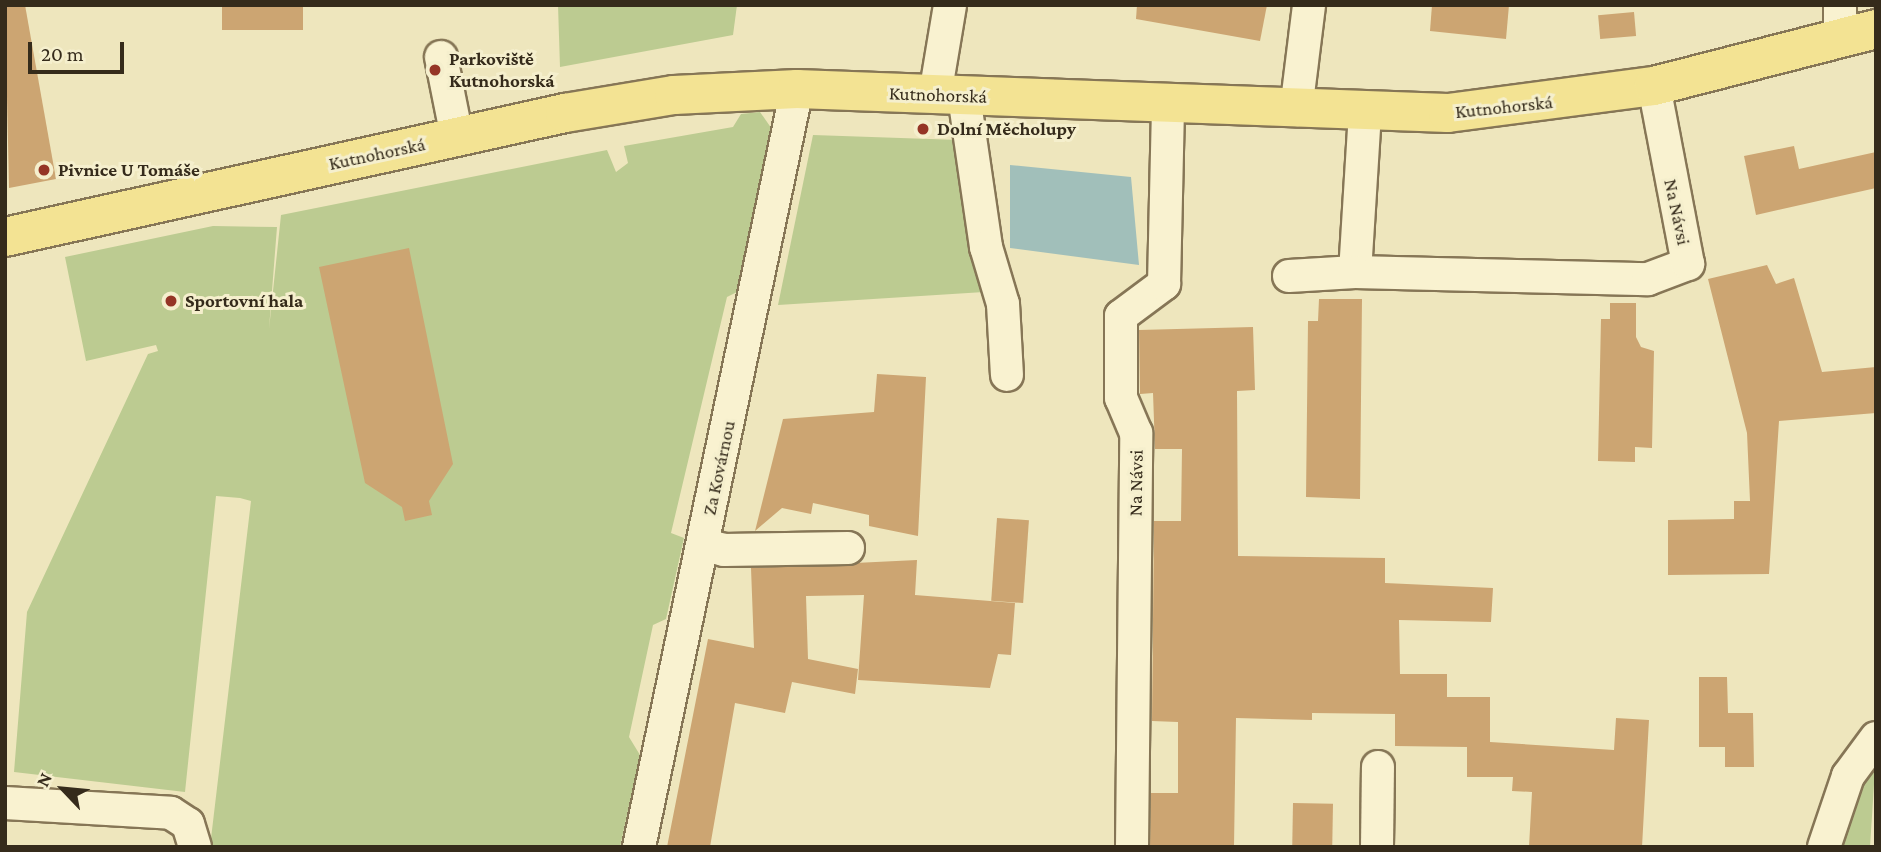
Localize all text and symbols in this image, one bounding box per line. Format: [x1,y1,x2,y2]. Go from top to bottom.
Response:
scale bar [32,28,128,72]
text: 20 m [41,42,84,66]
place label: Parkoviště Kutnohorská [449,48,555,92]
marker: Parkoviště Kutnohorská [427,62,443,78]
street label: Kutnohorská [889,82,987,108]
street label: Kutnohorská [1454,91,1554,123]
place label: Dolní Měcholupy [937,118,1076,140]
marker: Dolní Měcholupy [915,121,931,137]
street label: Kutnohorská [327,133,427,175]
place label: Pivnice U Tomáše [58,159,200,181]
marker: Pivnice U Tomáše [36,162,52,178]
street label: Na Návsi [1659,177,1695,247]
place label: Sportovní hala [185,290,303,312]
marker: Sportovní hala [163,293,179,309]
street label: Za Kovárnou [698,419,740,517]
street label: Na Návsi [1124,449,1148,517]
north arrow [28,754,98,824]
text: N [31,769,56,790]

